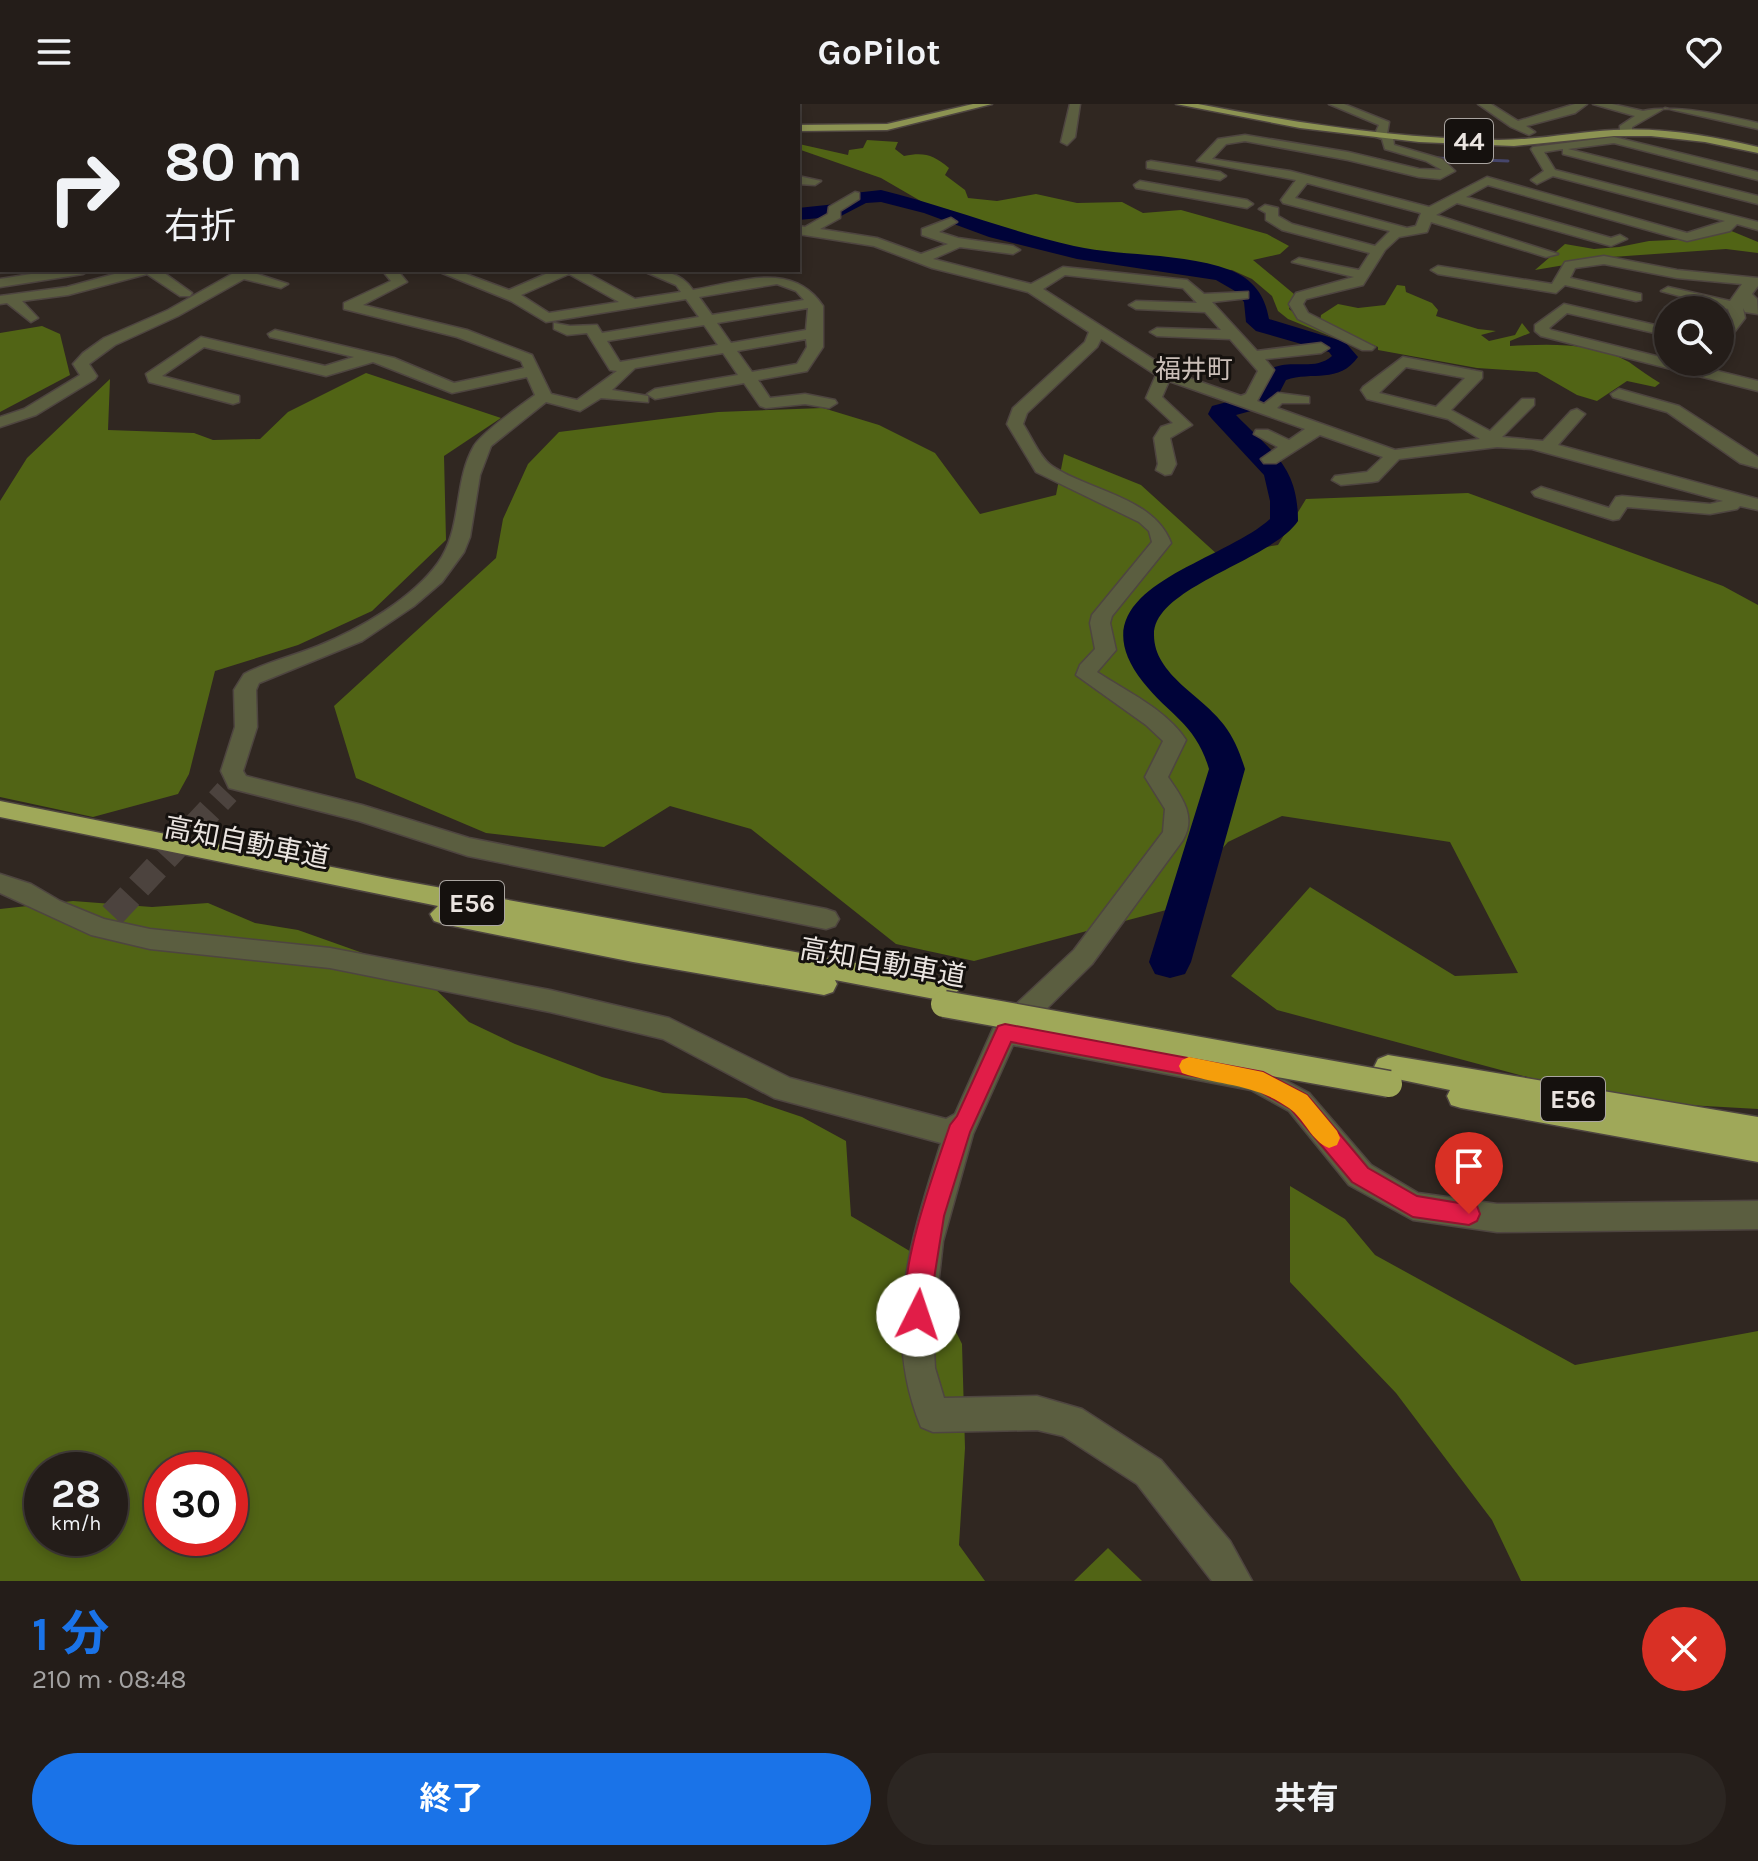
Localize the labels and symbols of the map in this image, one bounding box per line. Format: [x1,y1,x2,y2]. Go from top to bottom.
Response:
road number: 44 [1445,119,1493,163]
district label: 福井町 [1155,354,1233,385]
street label: 高知自動車道 [161,810,333,875]
road number: E56 [440,881,504,925]
street label: 高知自動車道 [797,932,969,993]
road number: E56 [1541,1077,1605,1121]
pin [1435,1132,1503,1214]
position arrow [876,1273,960,1357]
speed limit sign: 30 [144,1452,248,1556]

